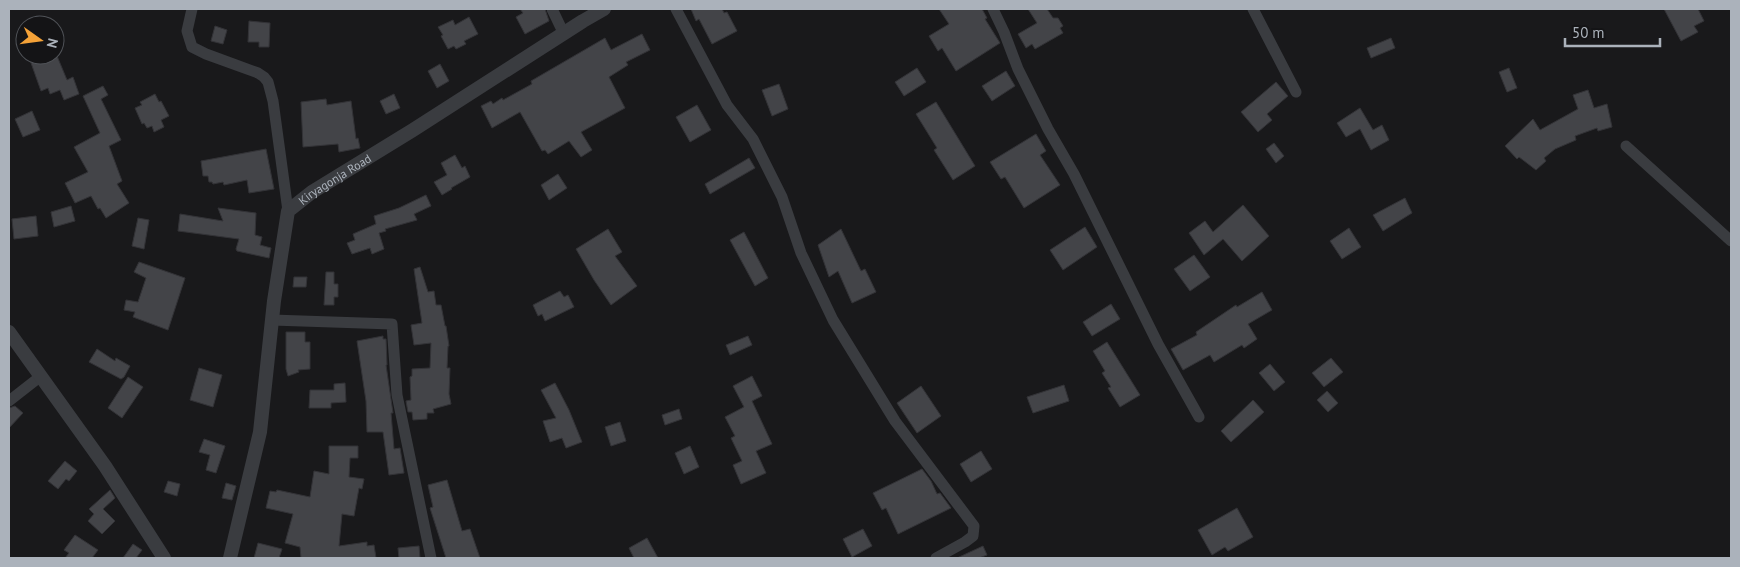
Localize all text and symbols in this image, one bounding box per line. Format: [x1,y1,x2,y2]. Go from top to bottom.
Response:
north arrow [15,15,65,65]
scale bar [1565,15,1660,47]
text: 50 m [1572,23,1605,42]
text: N [43,37,62,50]
street label: Kiryagonja Road [295,150,374,208]

